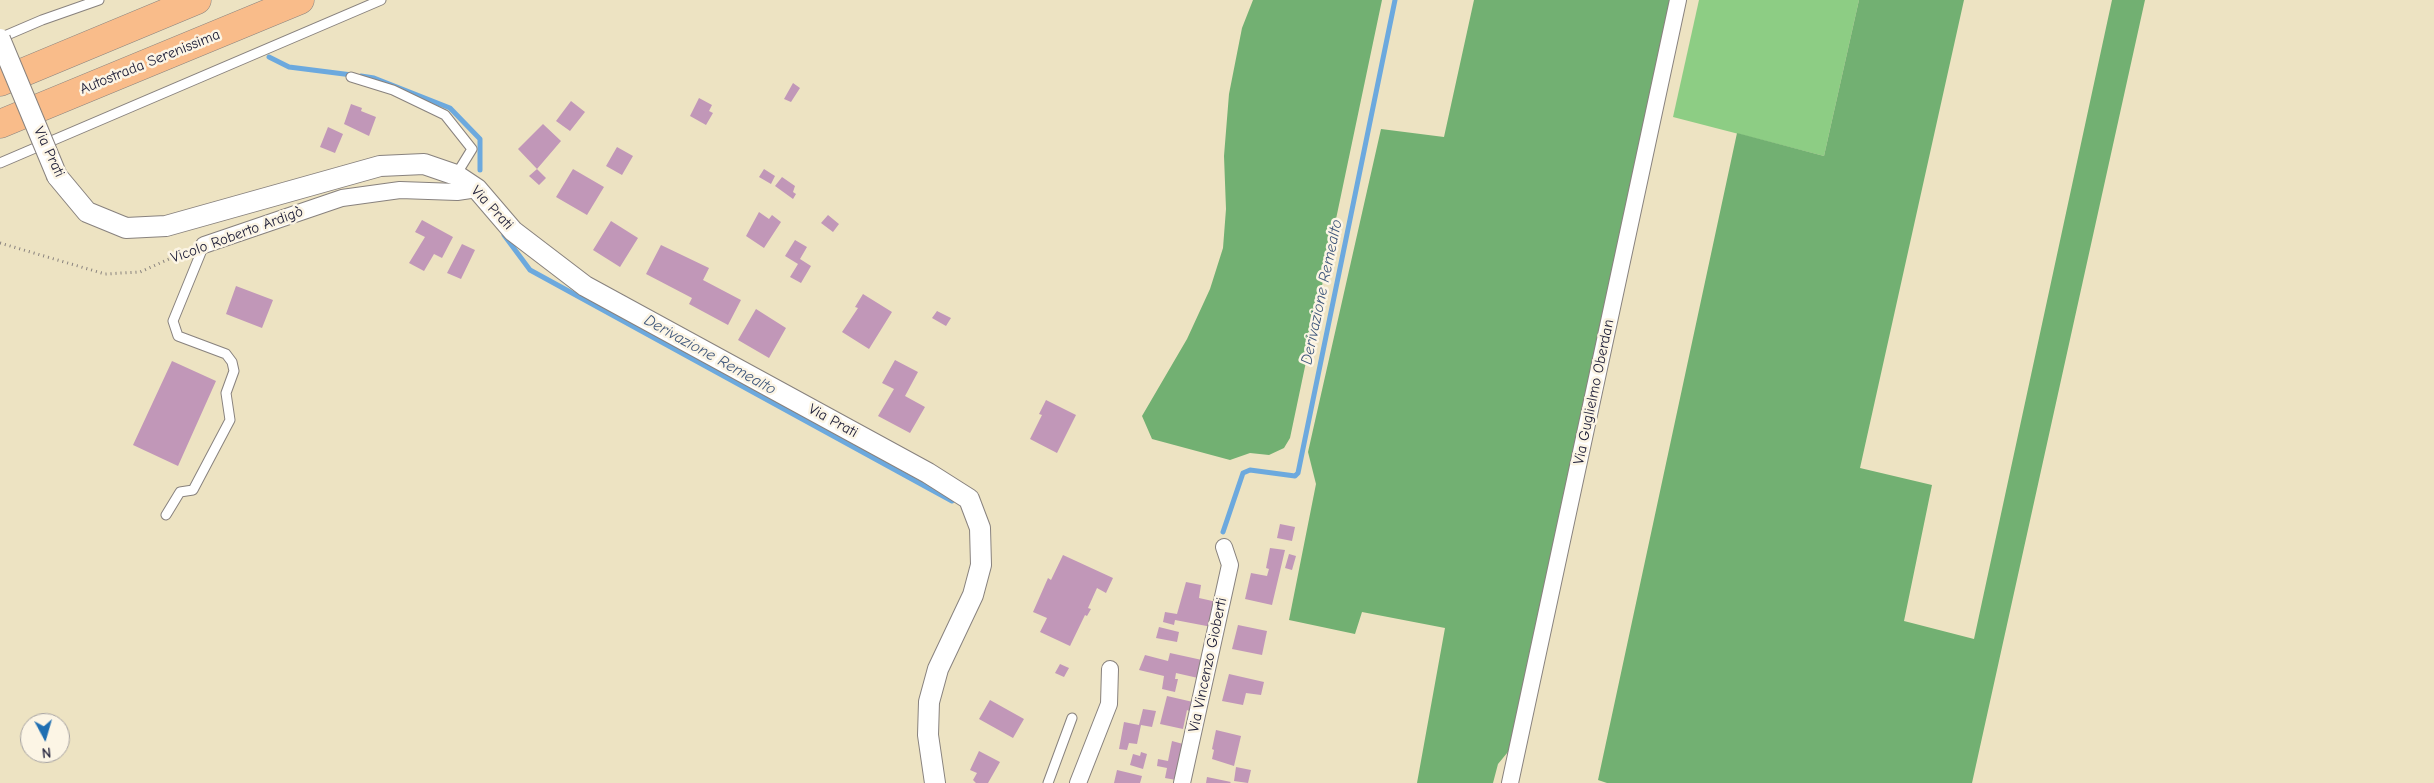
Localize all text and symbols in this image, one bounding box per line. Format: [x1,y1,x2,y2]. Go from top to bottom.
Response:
street label: Autostrada Serenissima [77,26,223,98]
street label: Via Prati [29,124,69,180]
street label: Via Prati [467,182,517,234]
street label: Vicolo Roberto Ardigò [168,203,306,267]
water label: Derivazione Remealto [1297,218,1347,366]
water label: Derivazione Remealto [641,311,779,399]
street label: Via Guglielmo Oberdan [1570,318,1618,466]
street label: Via Prati [805,400,861,442]
street label: Via Vincenzo Gioberti [1185,596,1231,734]
north arrow [20,713,70,763]
text: N [41,743,52,761]

